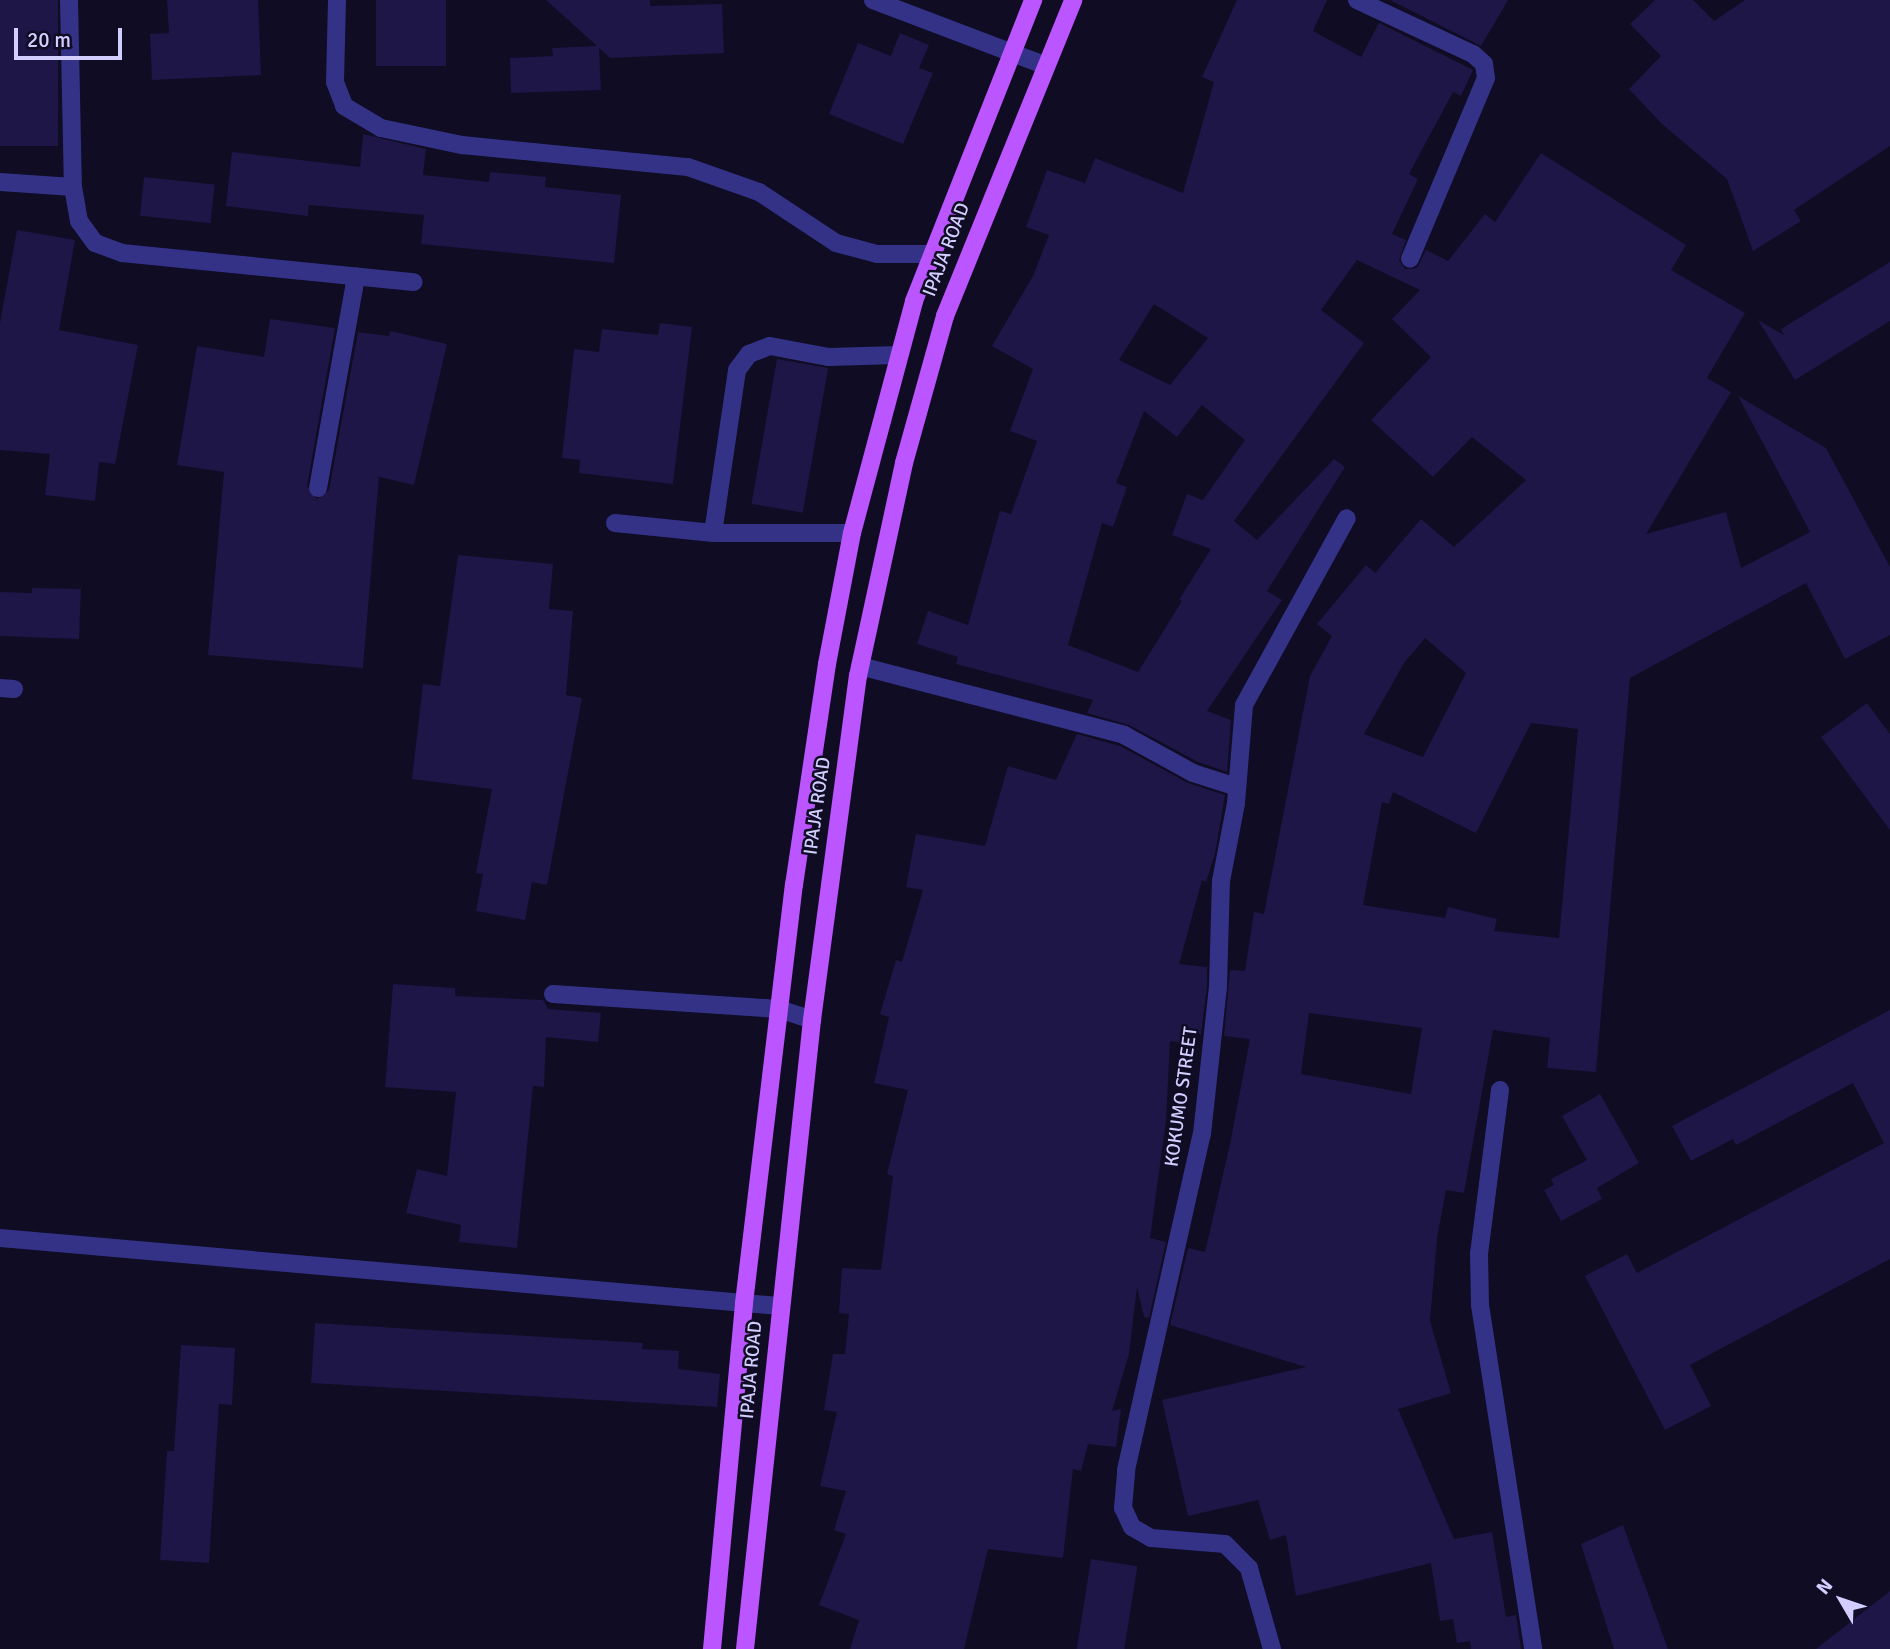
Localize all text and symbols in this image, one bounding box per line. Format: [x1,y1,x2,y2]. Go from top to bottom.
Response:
scale bar [18,14,126,58]
text: 20 m [27,27,71,53]
street label: IPAJA ROAD [919,200,975,300]
street label: IPAJA ROAD [800,756,836,856]
street label: KOKUMO STREET [1161,1026,1203,1168]
street label: IPAJA ROAD [736,1320,768,1420]
north arrow [1806,1565,1876,1635]
text: N [1811,1574,1838,1599]

